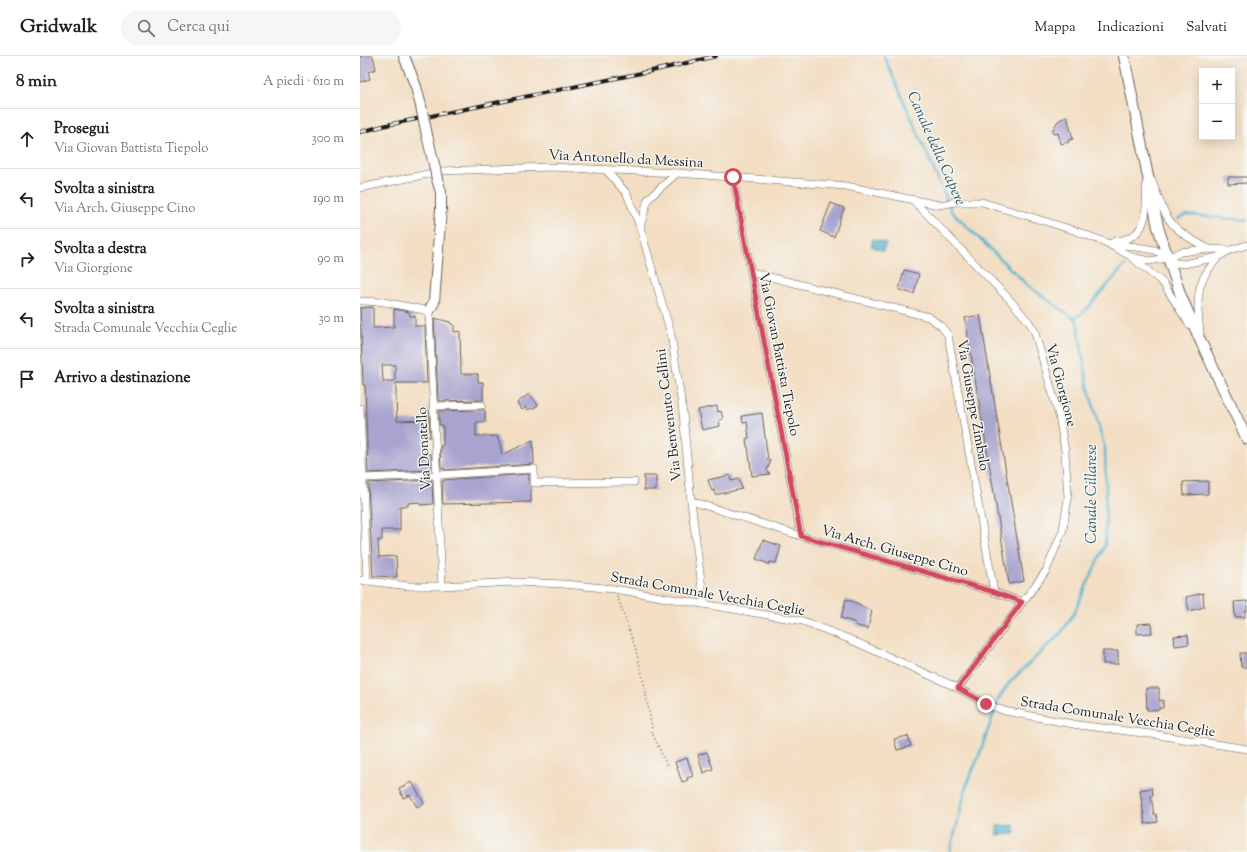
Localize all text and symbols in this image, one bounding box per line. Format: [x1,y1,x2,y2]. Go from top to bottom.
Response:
search box [121,10,401,46]
text: Gridwalk [20,14,97,41]
icon: search [135,17,157,39]
text: Cerca qui [167,17,230,38]
text: Mappa [1035,18,1076,38]
text: Indicazioni [1098,18,1164,38]
text: Salvati [1186,18,1227,38]
map controls [1199,68,1235,140]
button: + [1199,68,1235,104]
text: 8 min [16,70,57,94]
text: A piedi · 610 m [263,73,344,91]
water label: Canale della Capere [901,88,970,209]
button: − [1199,104,1235,140]
text: Prosegui [54,119,109,140]
icon: ahead [16,128,38,150]
text: 300 m [312,130,344,148]
text: Via Giovan Battista Tiepolo [54,140,208,158]
street label: Via Antonello da Messina [548,146,704,174]
route start [724,168,742,186]
text: Svolta a sinistra [54,179,155,200]
icon: left [16,188,38,210]
text: 190 m [313,190,344,208]
text: Via Arch. Giuseppe Cino [54,200,195,218]
text: Svolta a destra [54,239,147,260]
icon: right [16,248,38,270]
text: 90 m [317,250,344,268]
text: Via Giorgione [54,260,133,278]
street label: Via Giovan Battista Tiepolo [752,271,804,438]
text: Svolta a sinistra [54,299,155,320]
icon: left [16,308,38,330]
text: 30 m [318,310,344,328]
text: Strada Comunale Vecchia Ceglie [54,320,237,338]
street label: Via Giuseppe Zimbalo [951,338,993,473]
street label: Via Giorgione [1039,342,1081,429]
street label: Via Benvenuto Cellini [652,347,688,482]
icon: arrive [16,368,38,390]
text: Arrivo a destinazione [54,368,190,389]
street label: Via Donatello [413,406,437,491]
water label: Canale Cillarese [1082,444,1103,544]
street label: Via Arch. Giuseppe Cino [819,521,971,583]
street label: Strada Comunale Vecchia Ceglie [609,568,807,622]
street label: Strada Comunale Vecchia Ceglie [1019,693,1217,743]
route end [977,695,995,713]

